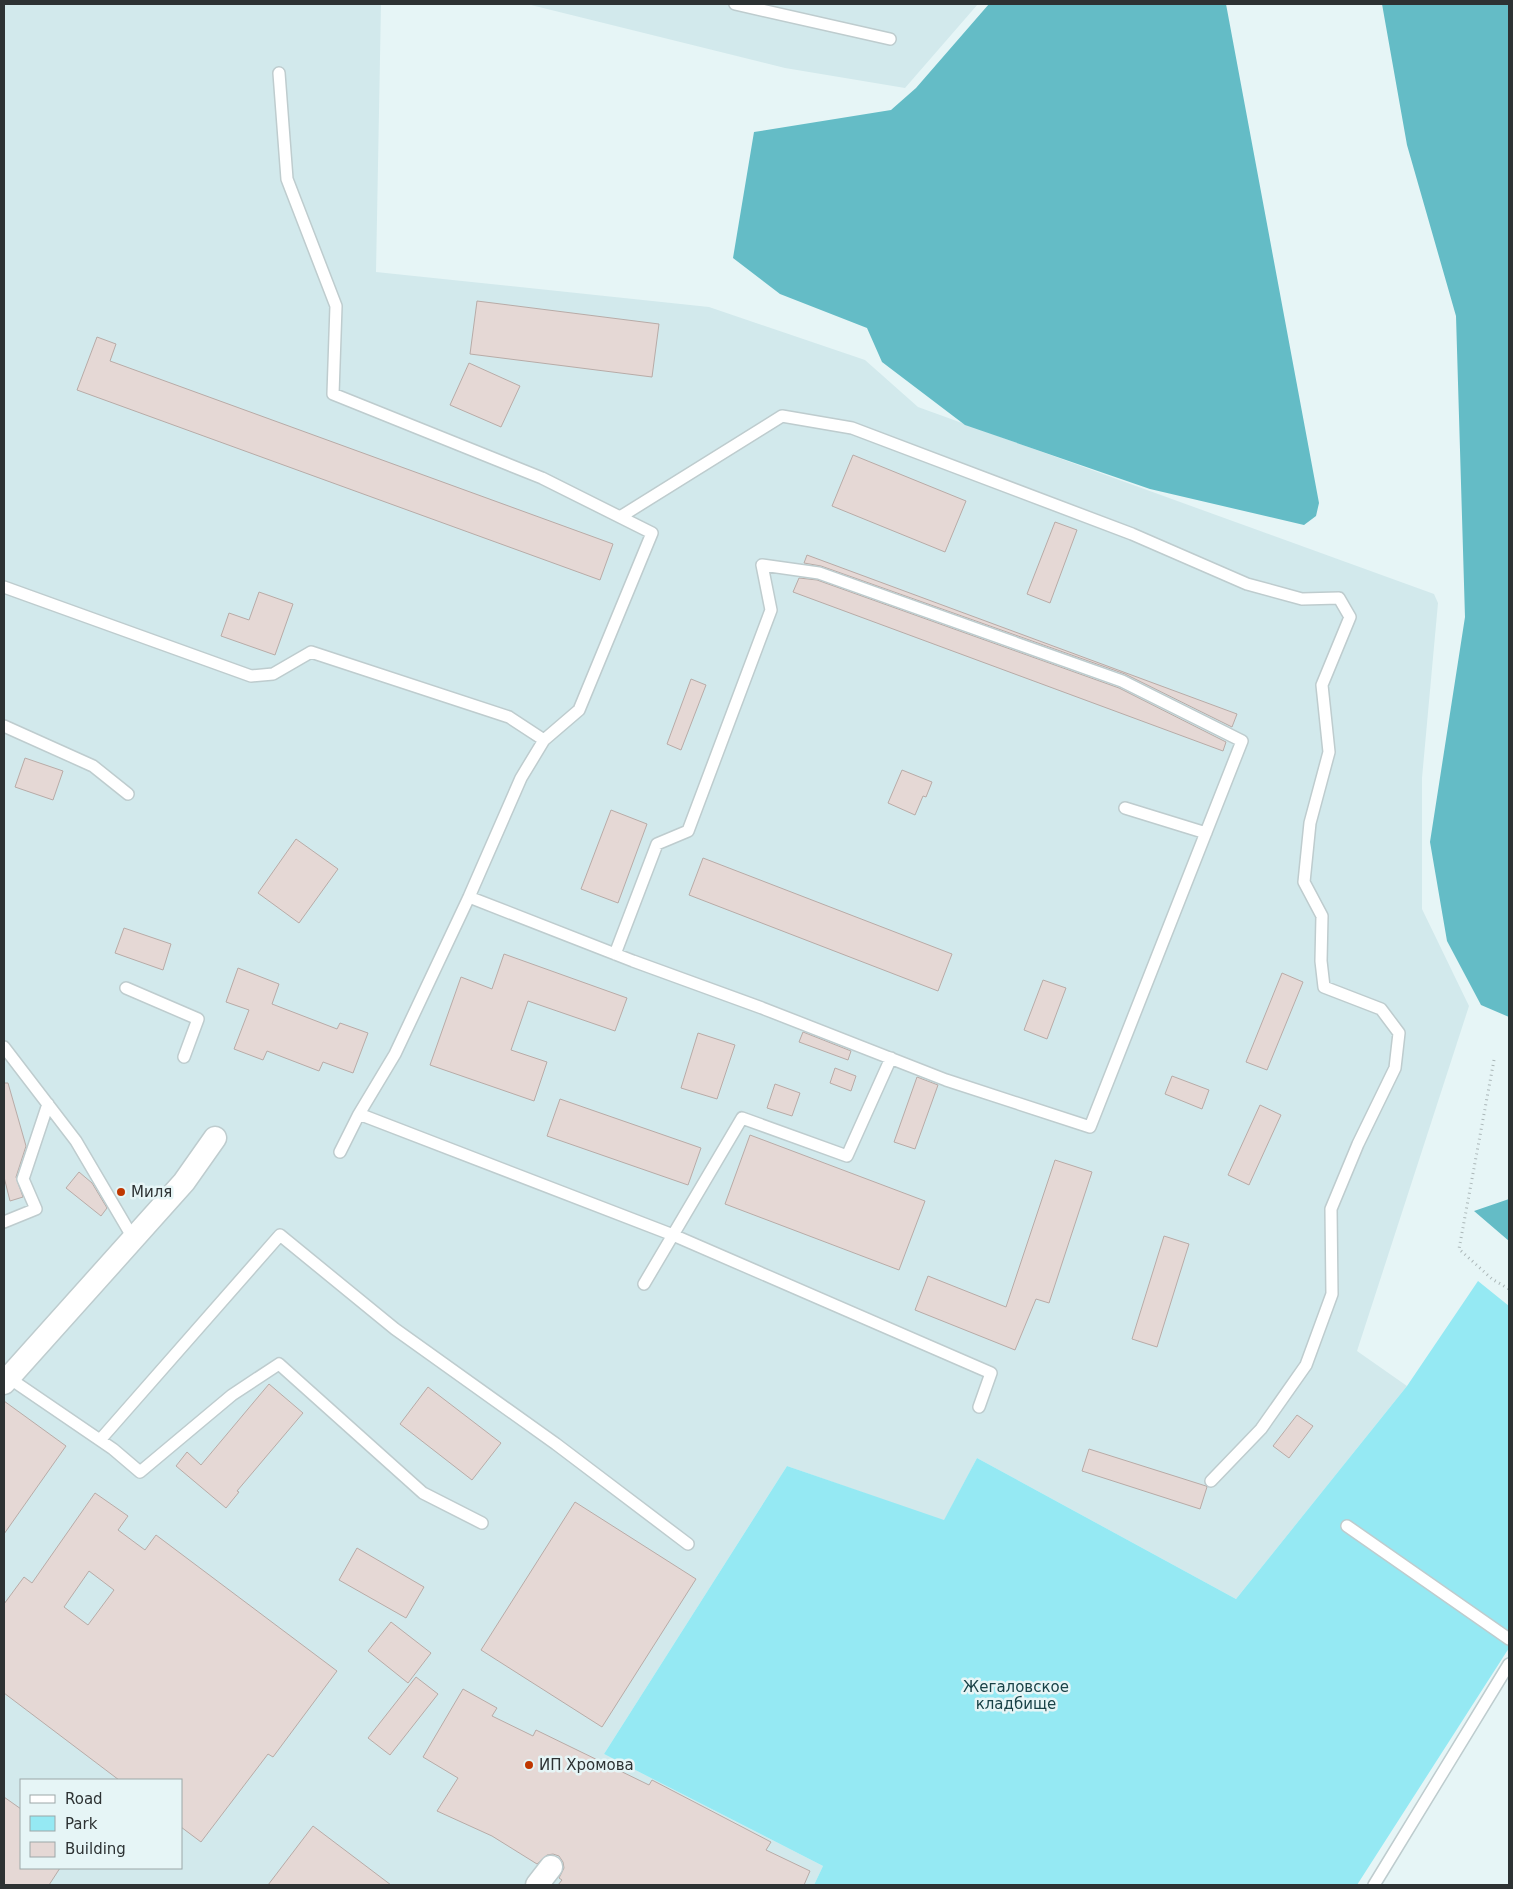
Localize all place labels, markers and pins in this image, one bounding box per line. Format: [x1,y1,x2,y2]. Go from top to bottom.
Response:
place label: Миля [131,1183,172,1201]
marker: Миля [115,1186,127,1198]
place label: ИП Хромова [539,1756,634,1774]
marker: ИП Хромова [523,1759,535,1771]

